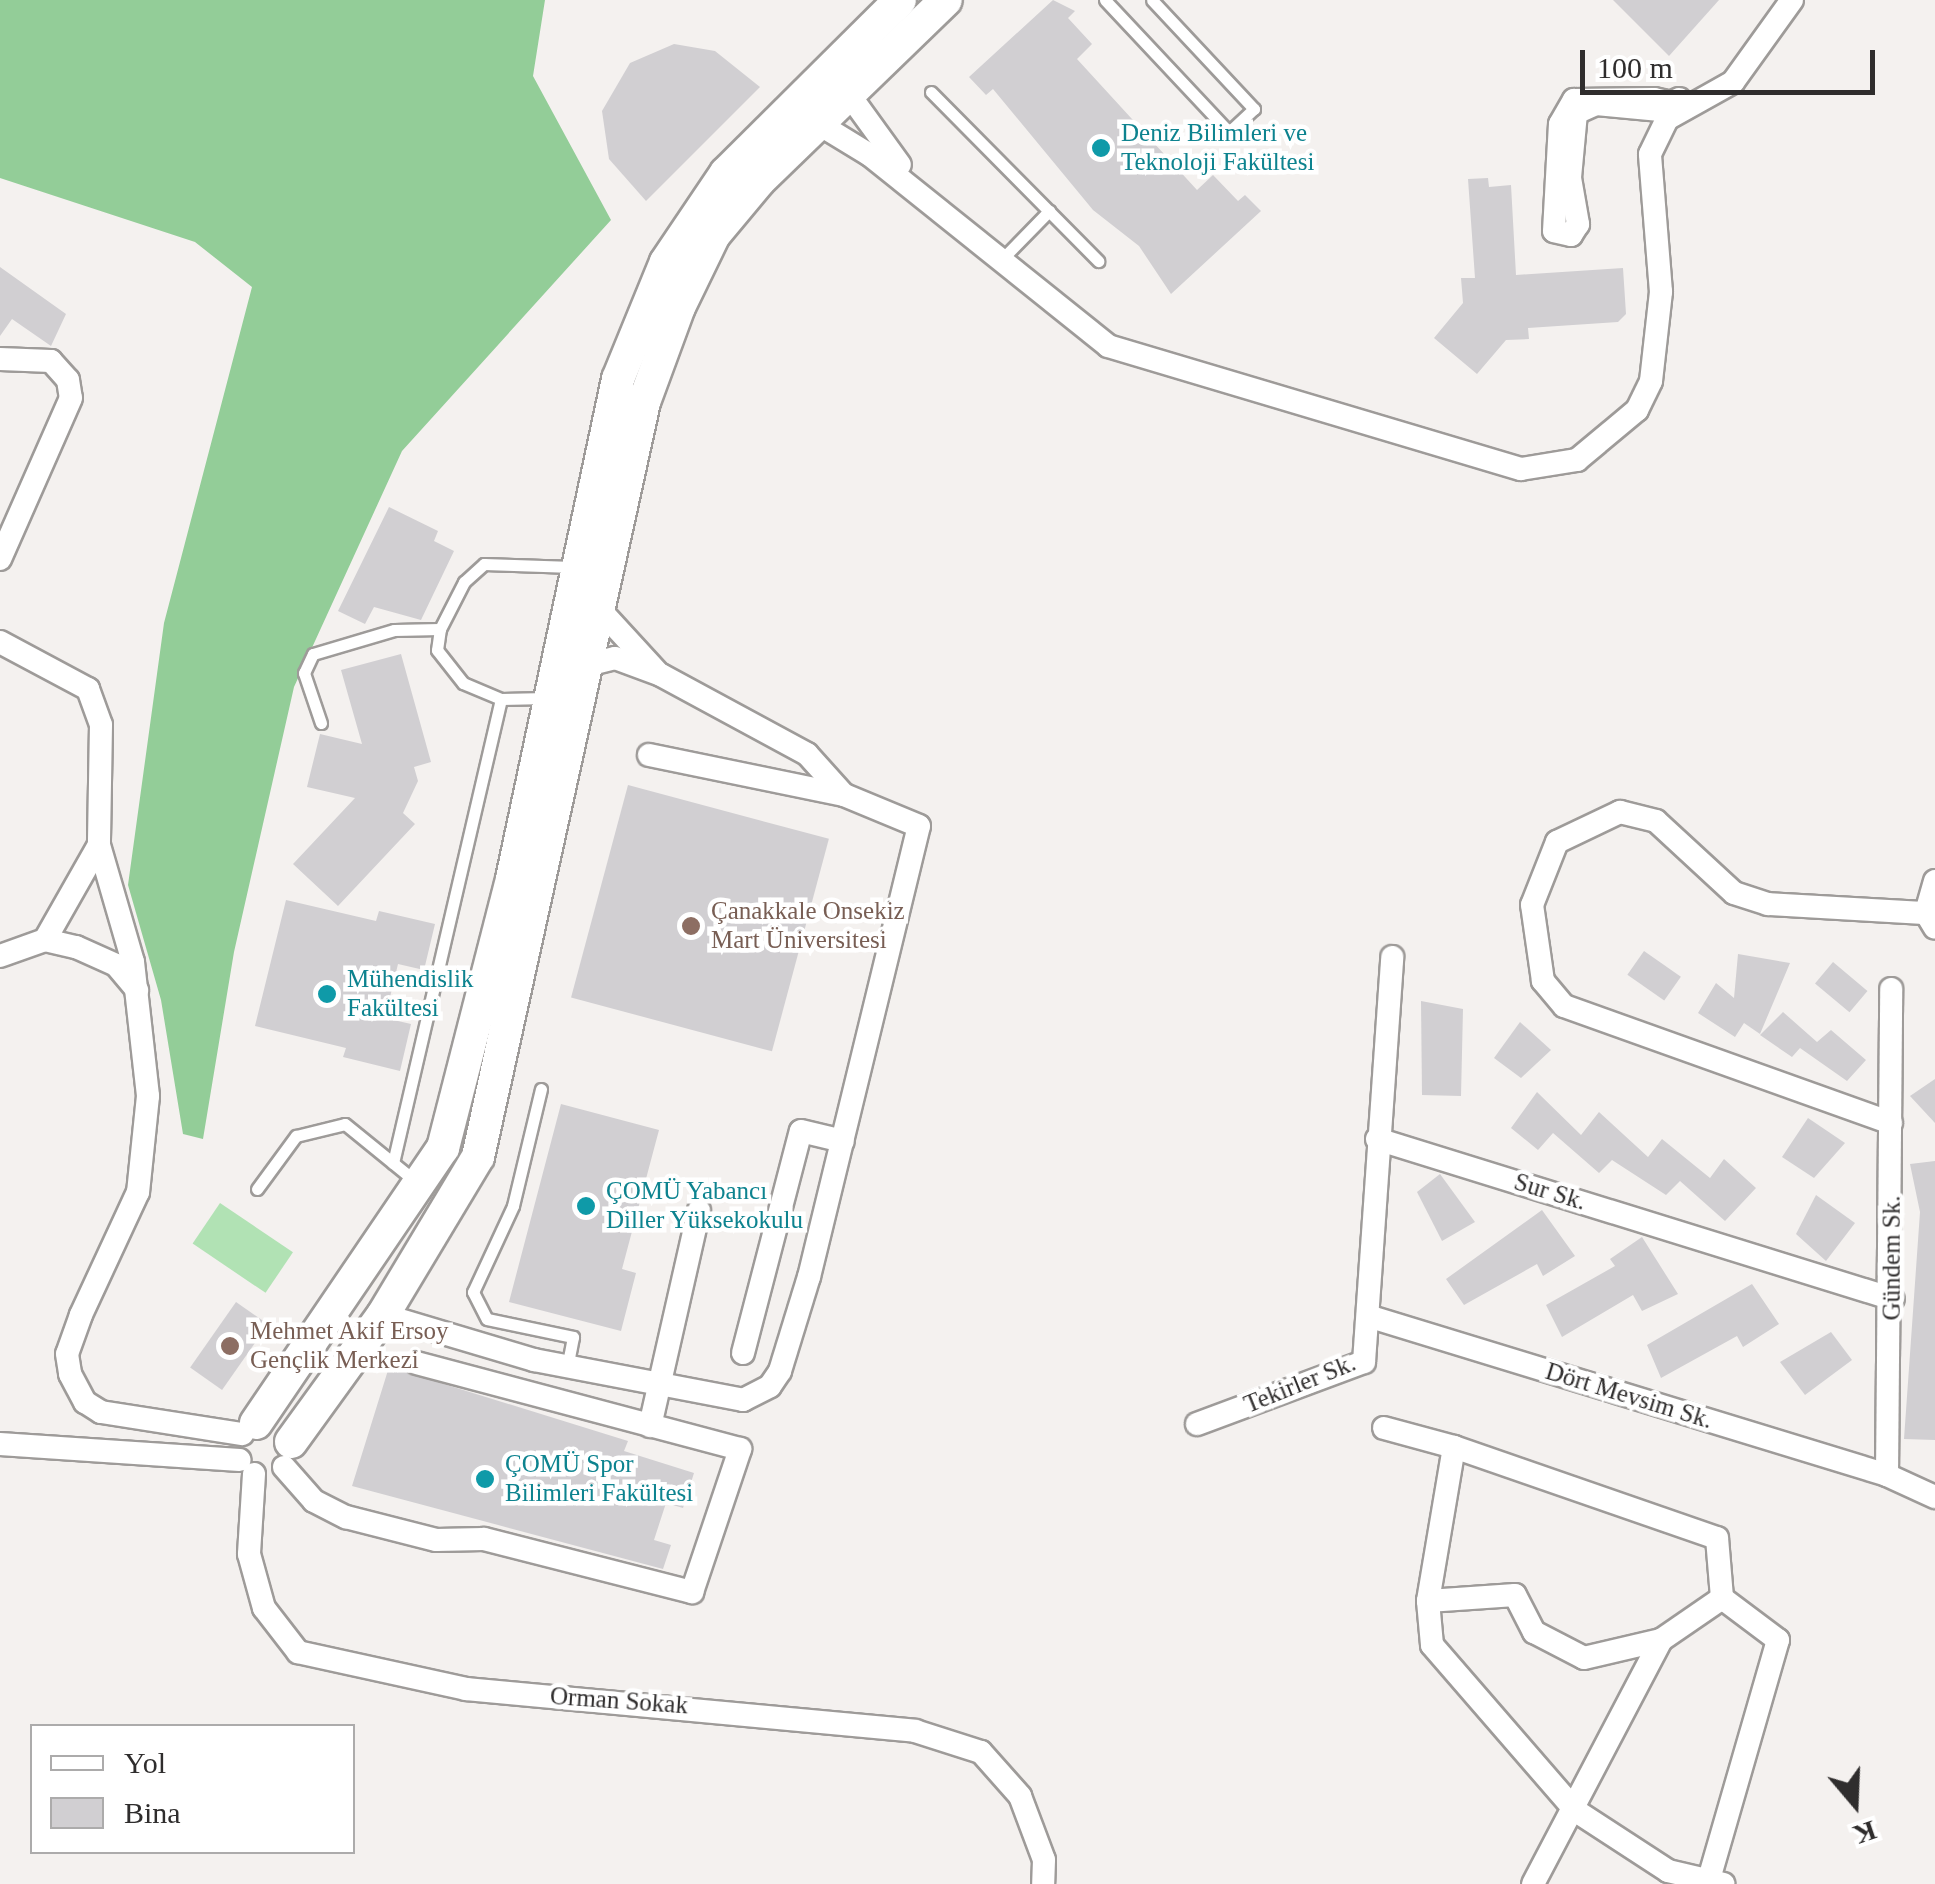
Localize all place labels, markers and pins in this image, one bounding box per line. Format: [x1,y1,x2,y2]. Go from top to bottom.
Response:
place label: Deniz Bilimleri ve Teknoloji Fakültesi [1121,119,1314,178]
marker: Deniz Bilimleri ve Teknoloji Fakültesi [1090,137,1112,159]
place label: Çanakkale Onsekiz Mart Üniversitesi [711,897,905,956]
marker: Çanakkale Onsekiz Mart Üniversitesi [680,915,702,937]
place label: Mühendislik Fakültesi [347,965,473,1024]
marker: Mühendislik Fakültesi [316,983,338,1005]
place label: ÇOMÜ Yabancı Diller Yüksekokulu [606,1177,804,1236]
marker: ÇOMÜ Yabancı Diller Yüksekokulu [575,1195,597,1217]
place label: Mehmet Akif Ersoy Gençlik Merkezi [250,1317,450,1376]
marker: Mehmet Akif Ersoy Gençlik Merkezi [219,1335,241,1357]
place label: ÇOMÜ Spor Bilimleri Fakültesi [505,1450,693,1509]
marker: ÇOMÜ Spor Bilimleri Fakültesi [474,1468,496,1490]

